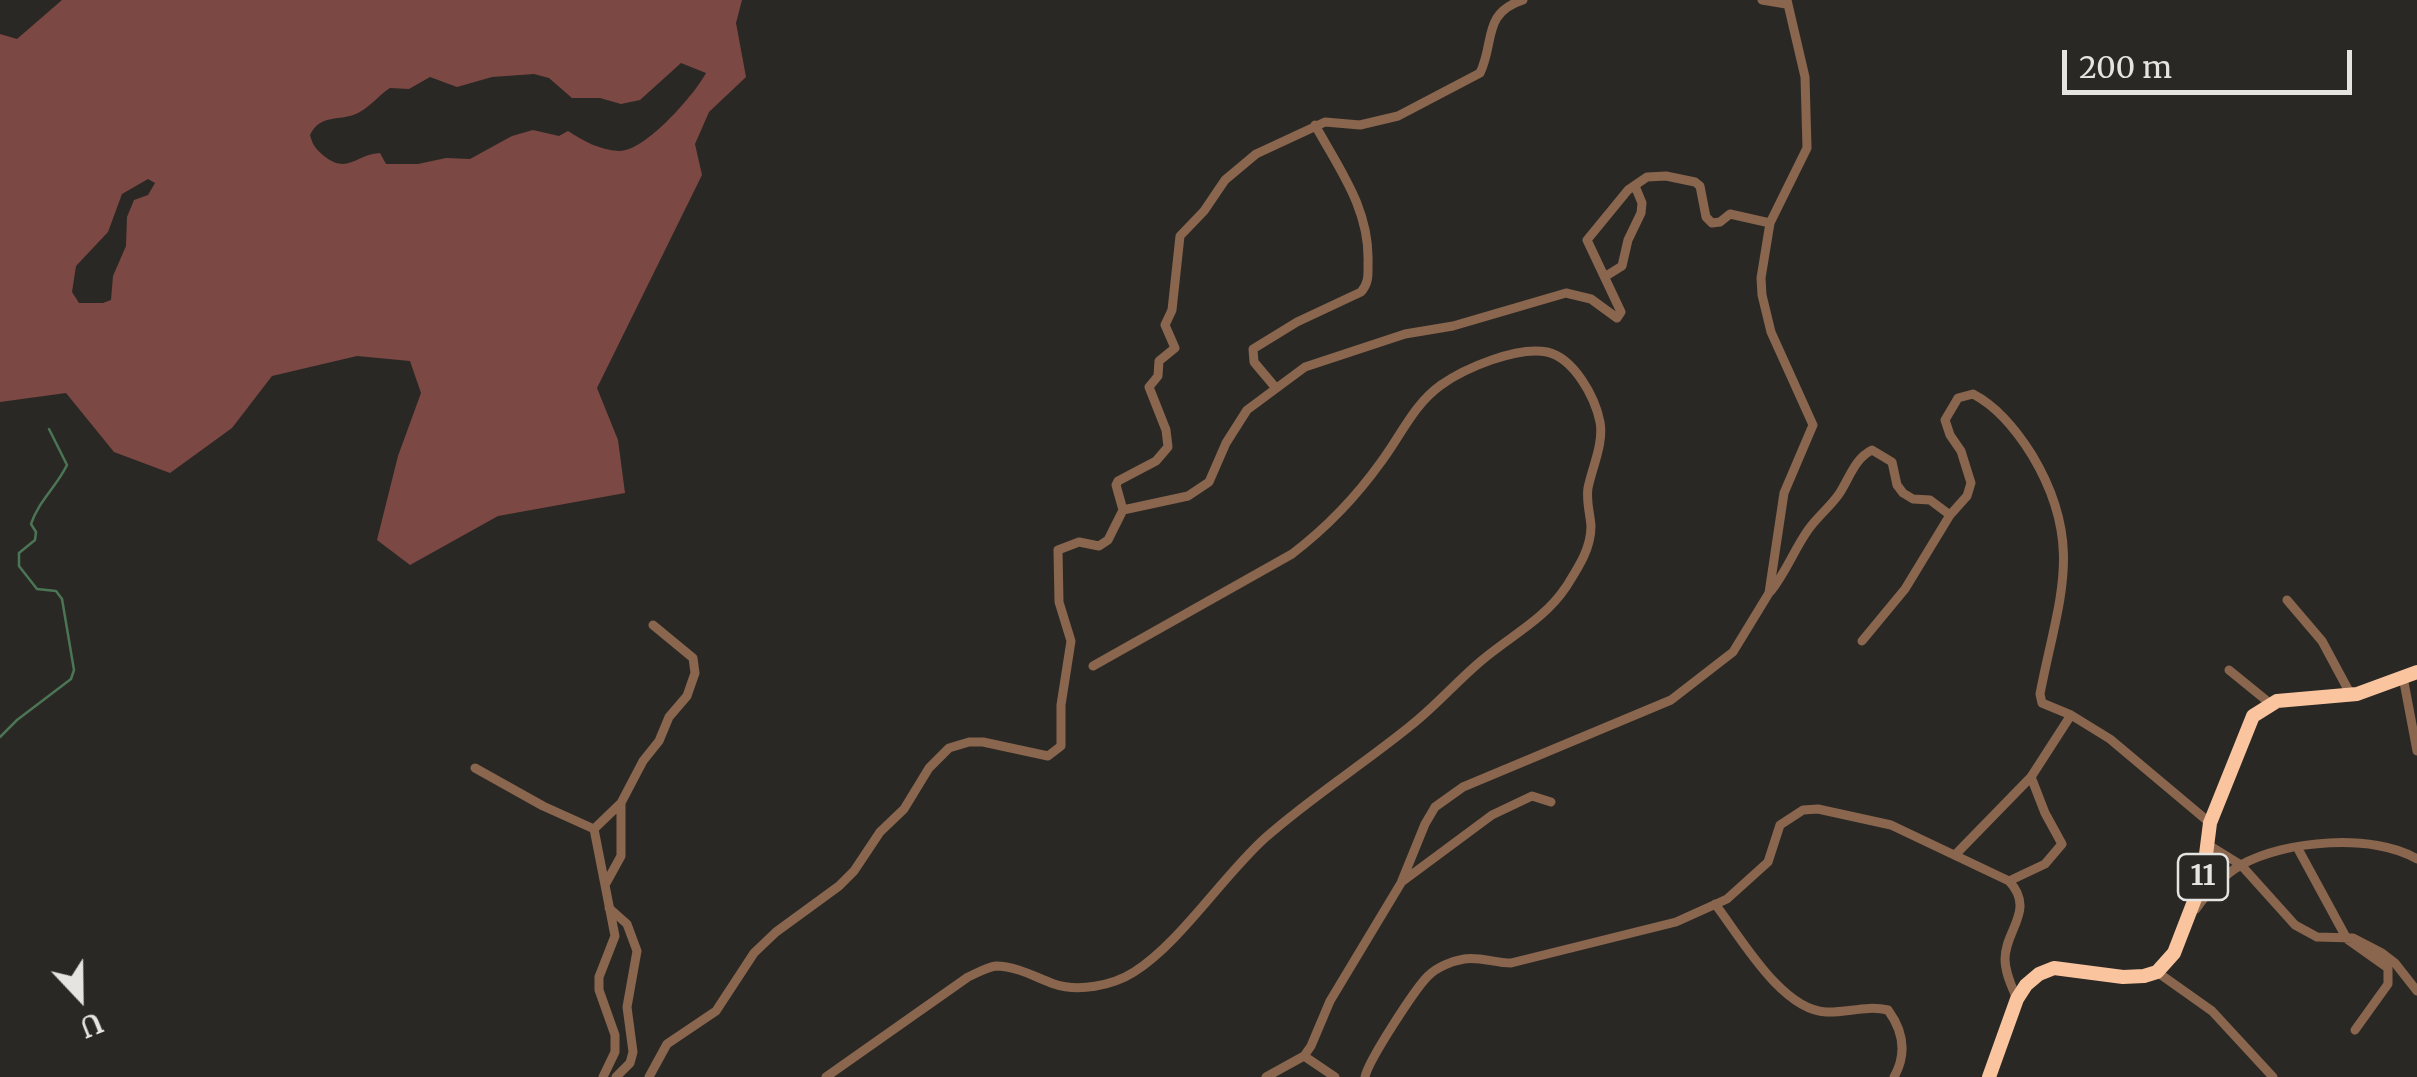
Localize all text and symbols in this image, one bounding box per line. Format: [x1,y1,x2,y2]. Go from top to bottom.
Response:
scale bar [2067,30,2357,92]
text: 200 m [2079,48,2172,86]
road number: 11 [2178,854,2228,900]
north arrow [30,947,130,1047]
text: U [75,1004,108,1045]

